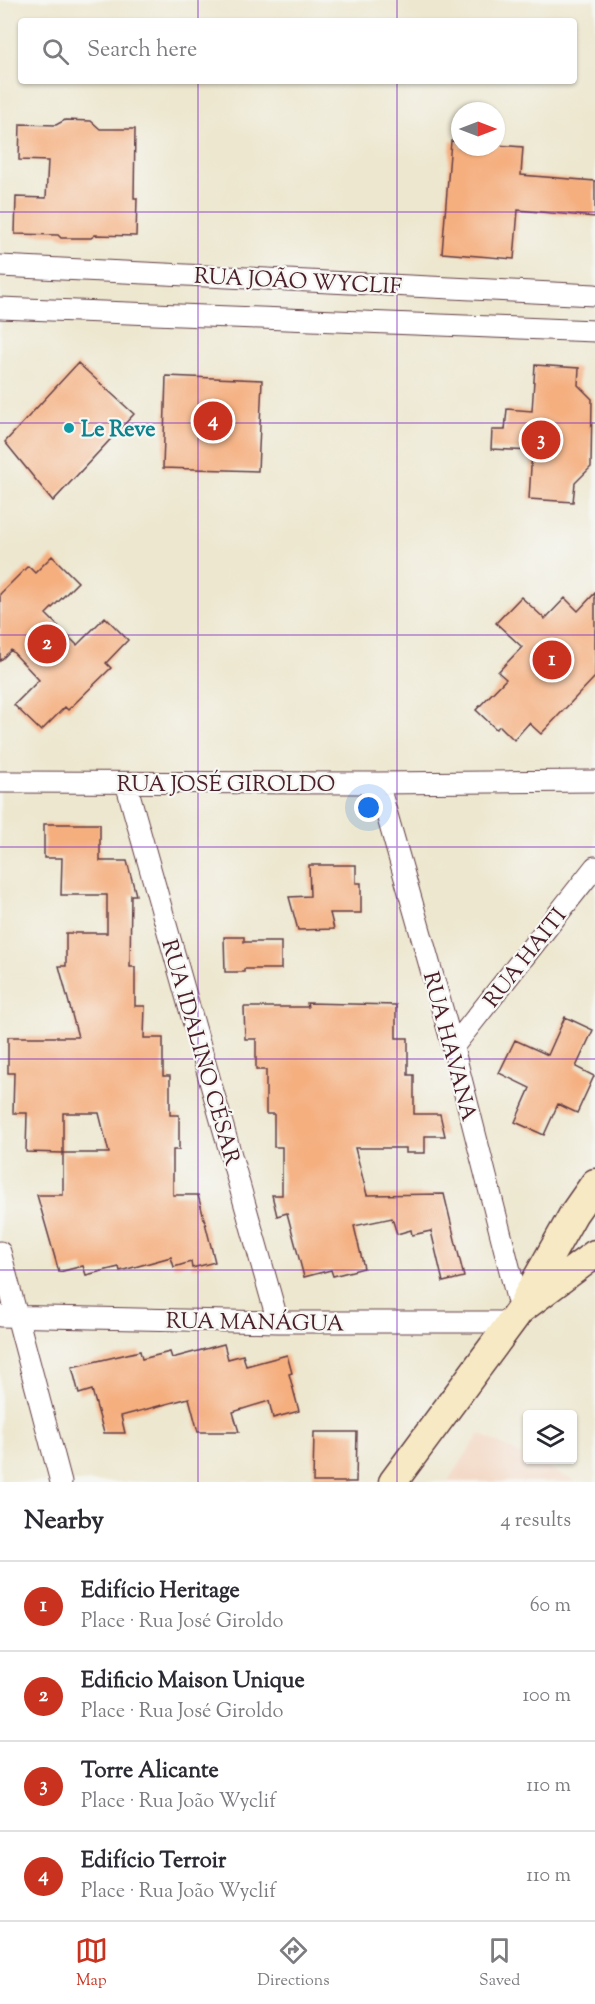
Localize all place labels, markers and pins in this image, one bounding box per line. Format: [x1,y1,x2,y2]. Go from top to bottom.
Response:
pin: 4 [194,398,232,444]
place label: Le Reve [81,415,155,447]
pin: 3 [522,418,560,462]
marker: Le Reve [62,421,76,435]
pin: 2 [28,622,66,666]
pin: 1 [532,638,572,682]

